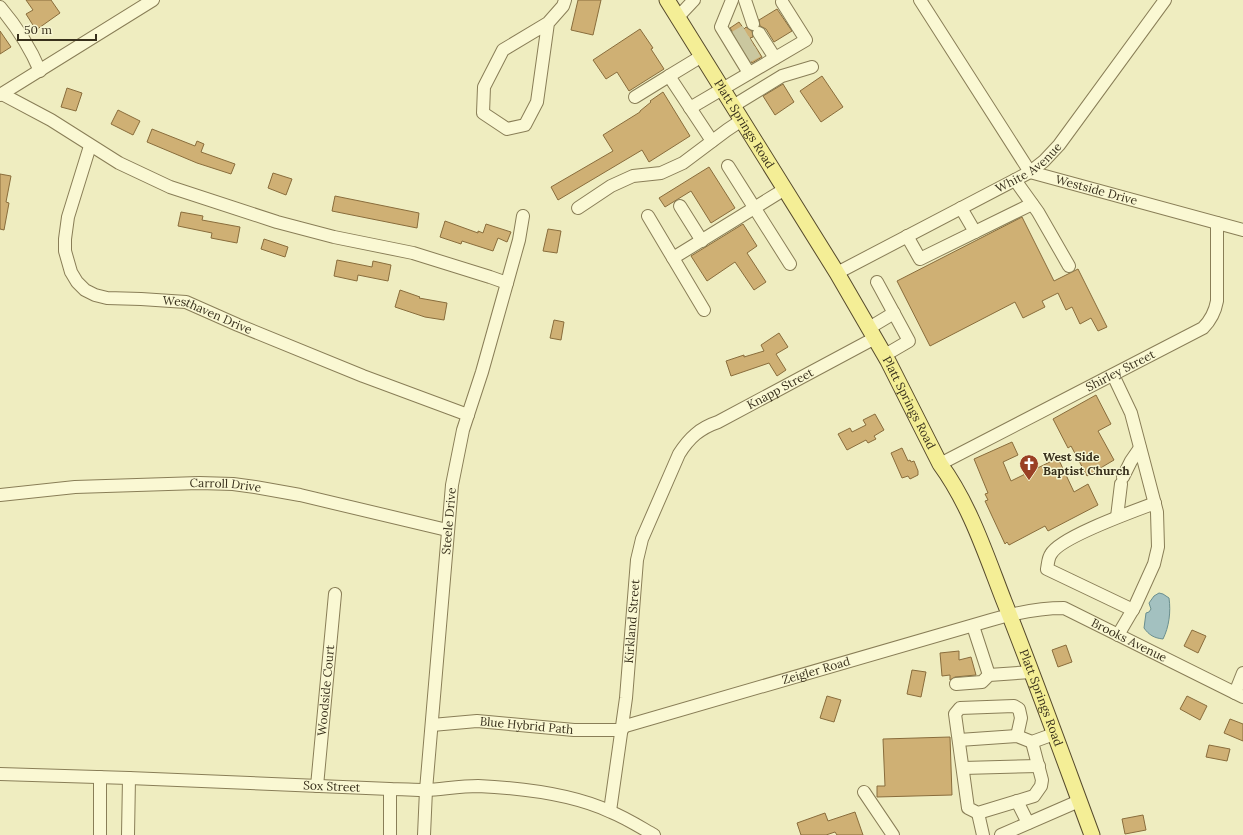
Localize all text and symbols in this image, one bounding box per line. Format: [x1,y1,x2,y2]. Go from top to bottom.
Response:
scale bar [18,16,96,42]
text: 50 m [24,22,52,37]
street label: Platt Springs Road [711,76,778,171]
street label: White Avenue [993,139,1065,196]
street label: Westside Drive [1054,171,1140,208]
street label: Westhaven Drive [162,292,255,337]
street label: Shirley Street [1083,346,1158,394]
street label: Platt Springs Road [880,353,939,451]
street label: Knapp Street [744,364,816,412]
place label: West Side Baptist Church [1043,449,1130,478]
church icon: West Side Baptist Church [1018,453,1040,481]
street label: Carroll Drive [189,475,263,495]
street label: Steele Drive [438,486,459,555]
street label: Kirkland Street [621,578,642,664]
street label: Brooks Avenue [1089,615,1170,665]
street label: Woodside Court [314,644,337,736]
street label: Platt Springs Road [1017,647,1066,748]
street label: Zeigler Road [780,653,852,687]
street label: Blue Hybrid Path [479,713,574,737]
street label: Sox Street [303,777,361,795]

